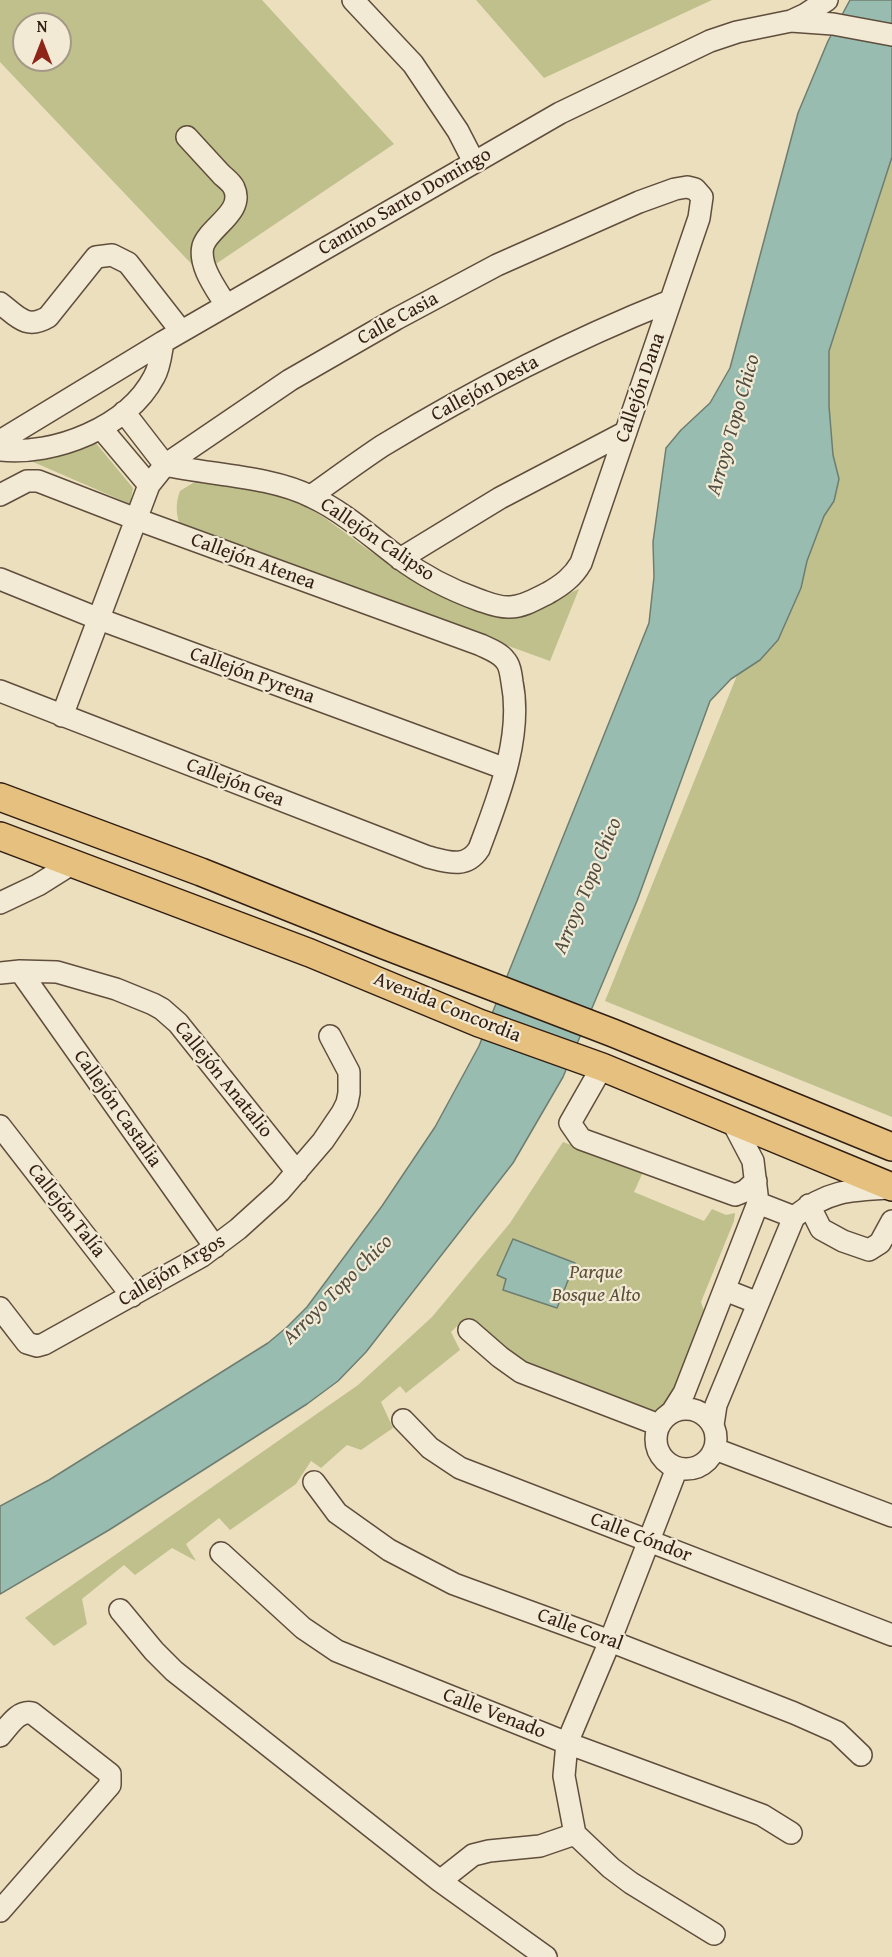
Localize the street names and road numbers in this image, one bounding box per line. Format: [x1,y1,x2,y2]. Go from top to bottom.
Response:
street label: Camino Santo Domingo [314,143,496,261]
street label: Calle Casia [353,287,443,351]
street label: Callejón Dana [611,330,671,446]
street label: Callejón Desta [427,351,543,427]
street label: Callejón Calipso [315,493,439,587]
street label: Callejón Atenea [187,528,319,596]
street label: Callejón Pyrena [186,642,318,710]
street label: Callejón Gea [183,753,287,813]
street label: Avenida Concordia [370,968,524,1048]
street label: Callejón Anatalio [169,1017,277,1143]
street label: Callejón Castalia [68,1046,166,1172]
street label: Callejón Talía [22,1159,110,1263]
street label: Callejón Argos [114,1230,230,1312]
street label: Calle Cóndor [587,1508,695,1568]
street label: Calle Coral [534,1603,626,1657]
street label: Calle Venado [439,1683,549,1745]

